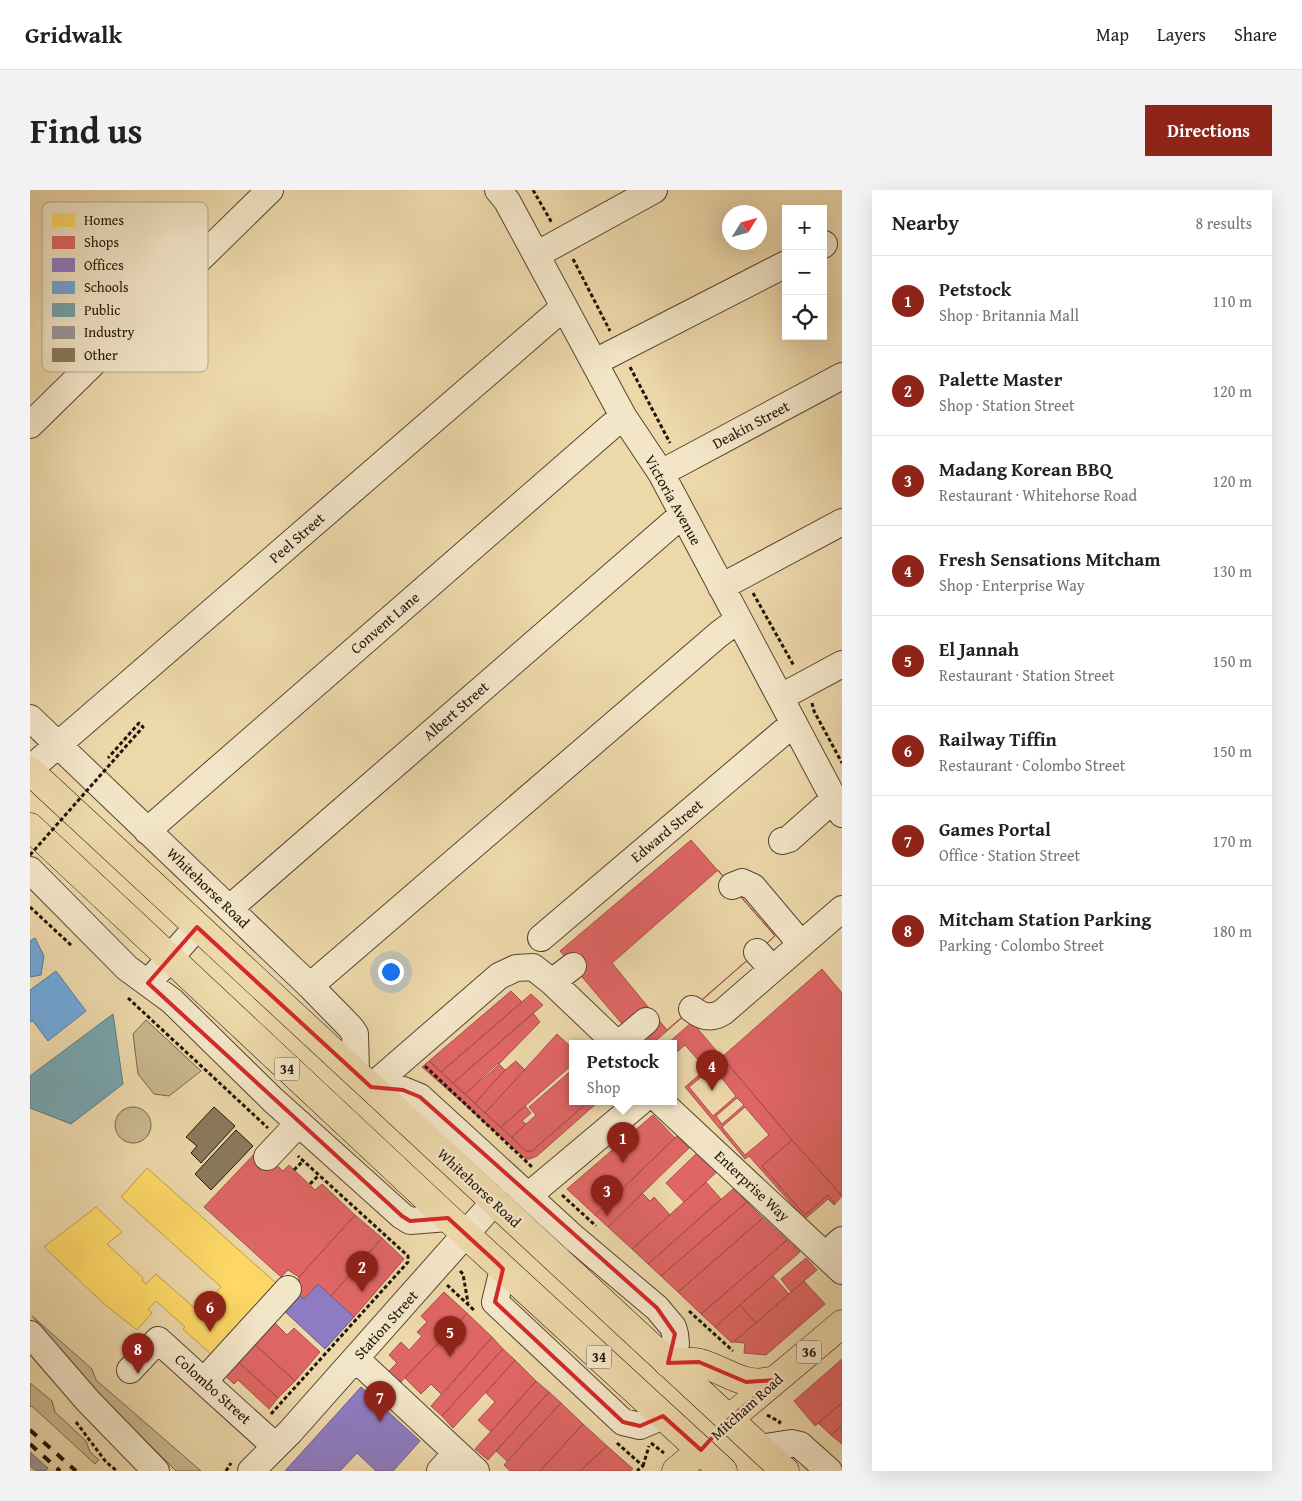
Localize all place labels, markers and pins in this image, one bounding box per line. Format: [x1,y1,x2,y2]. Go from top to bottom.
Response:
pin: 4 [696,1050,728,1091]
pin: 1 [607,1122,639,1163]
pin: 3 [591,1175,623,1216]
pin: 2 [346,1251,378,1292]
pin: 6 [194,1291,226,1332]
pin: 5 [434,1316,466,1357]
pin: 8 [122,1333,154,1374]
pin: 7 [364,1381,396,1422]

